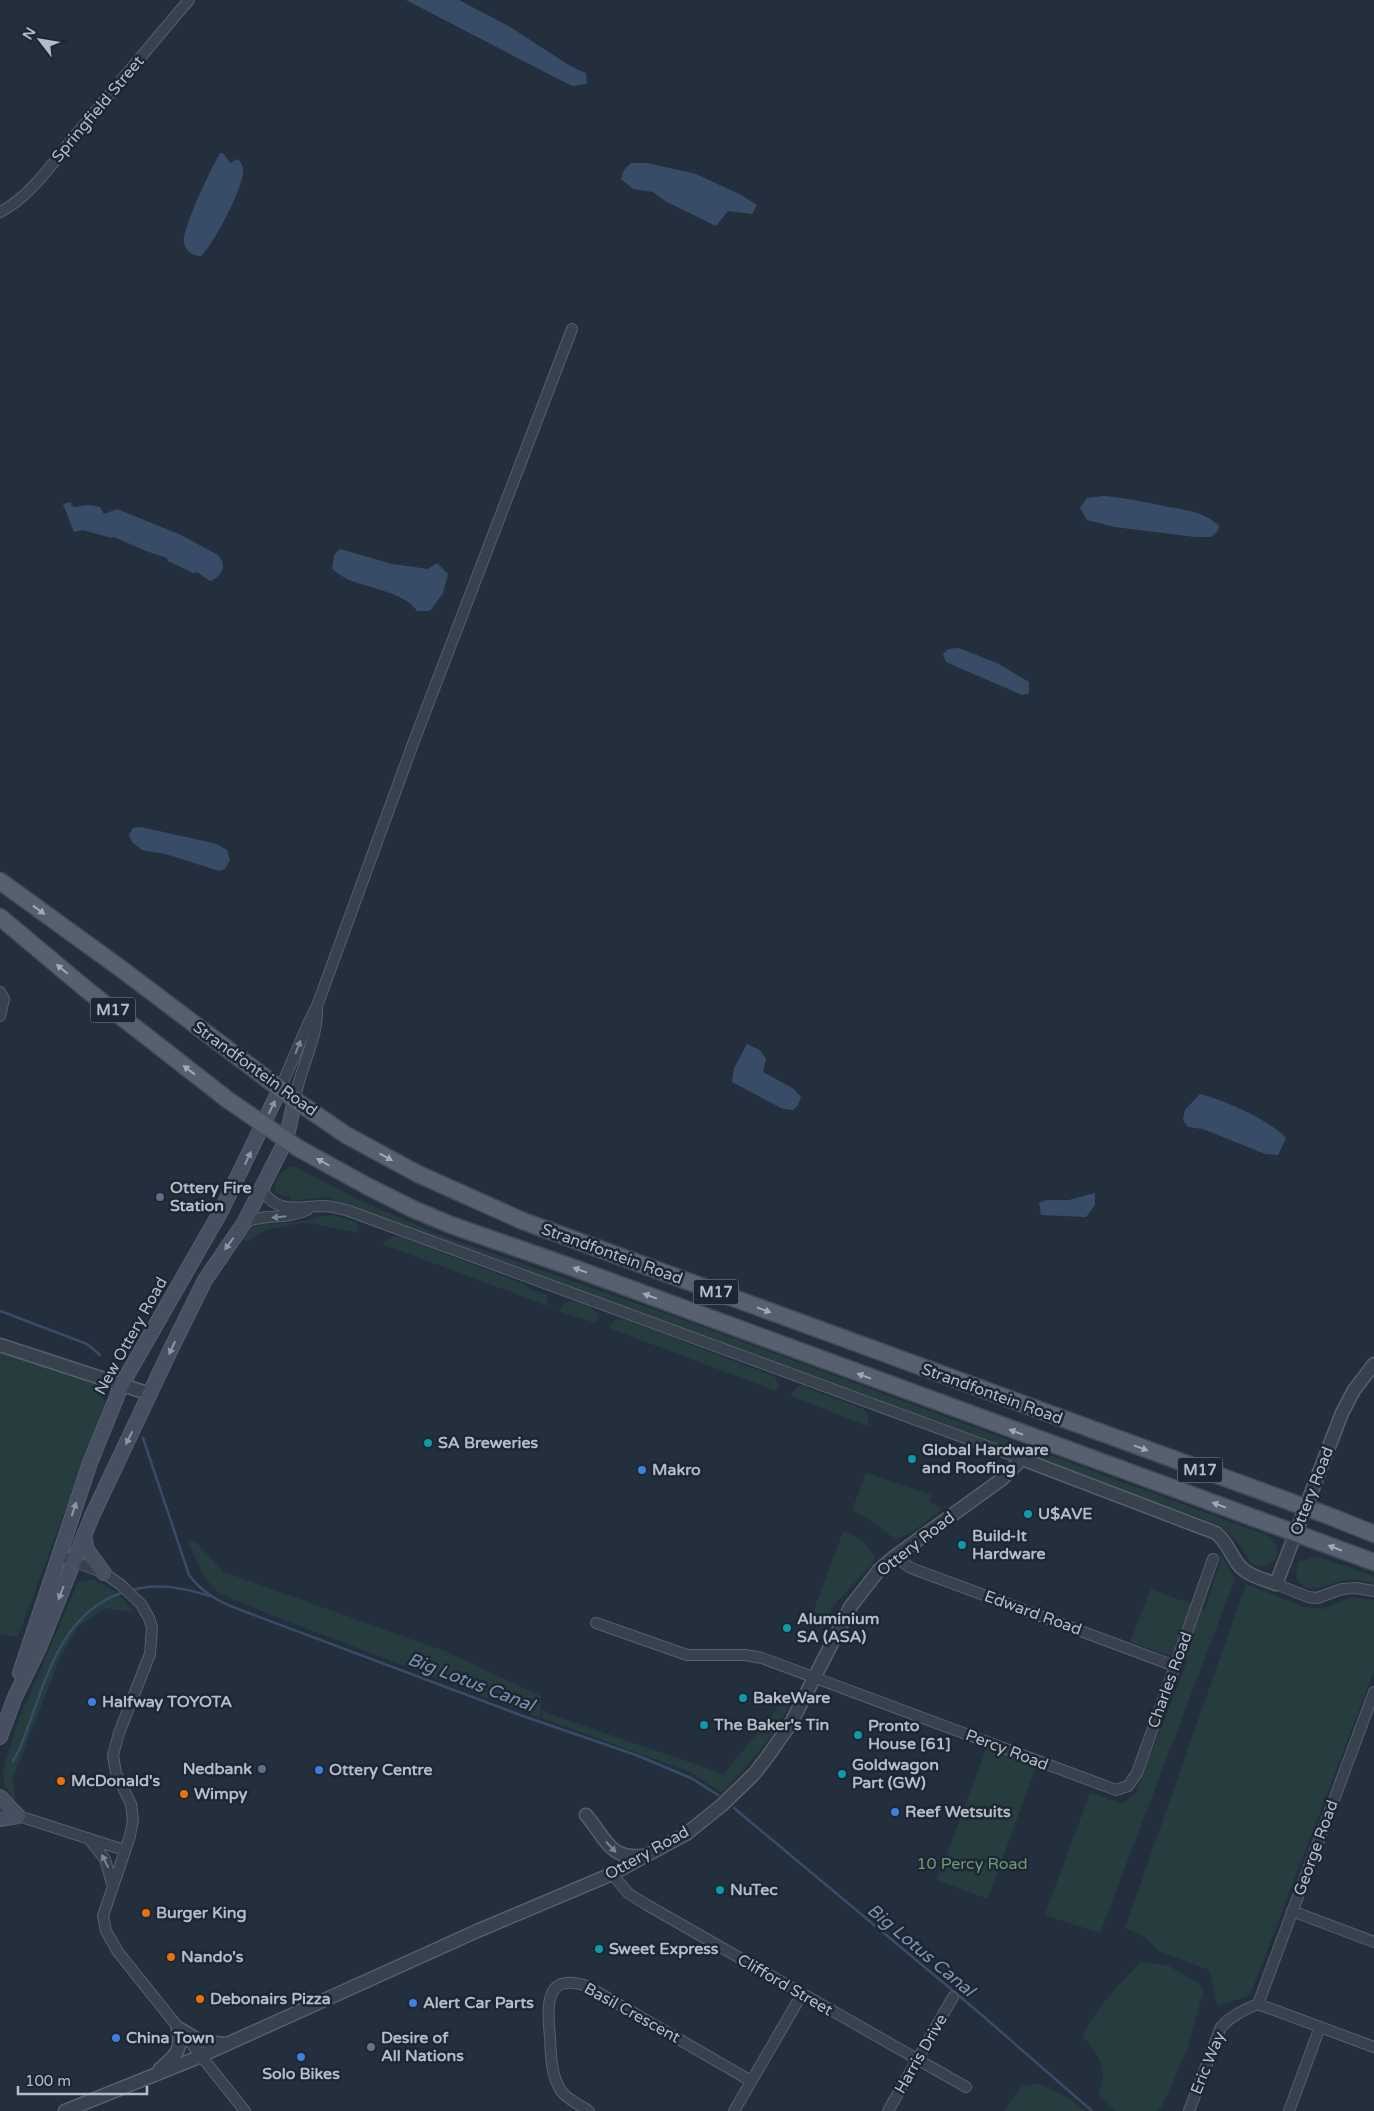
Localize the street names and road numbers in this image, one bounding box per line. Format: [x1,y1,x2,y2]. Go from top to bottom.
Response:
street label: Springfield Street [48,52,148,166]
road number: M17 [90,998,136,1022]
street label: Strandfontein Road [189,1017,321,1121]
street label: Strandfontein Road [539,1219,685,1289]
street label: New Ottery Road [90,1274,172,1398]
road number: M17 [694,1280,738,1304]
street label: Strandfontein Road [919,1359,1065,1429]
street label: Ottery Road [1286,1444,1338,1538]
road number: M17 [1178,1458,1222,1482]
street label: Ottery Road [873,1507,959,1581]
street label: Edward Road [982,1586,1084,1640]
street label: Charles Road [1143,1629,1197,1731]
street label: Percy Road [963,1725,1051,1775]
street label: George Road [1289,1797,1343,1899]
street label: Ottery Road [601,1822,693,1884]
street label: Clifford Street [734,1950,836,2020]
street label: Basil Crescent [580,1978,684,2048]
street label: Harris Drive [890,2011,952,2097]
street label: Eric Way [1186,2028,1230,2097]

